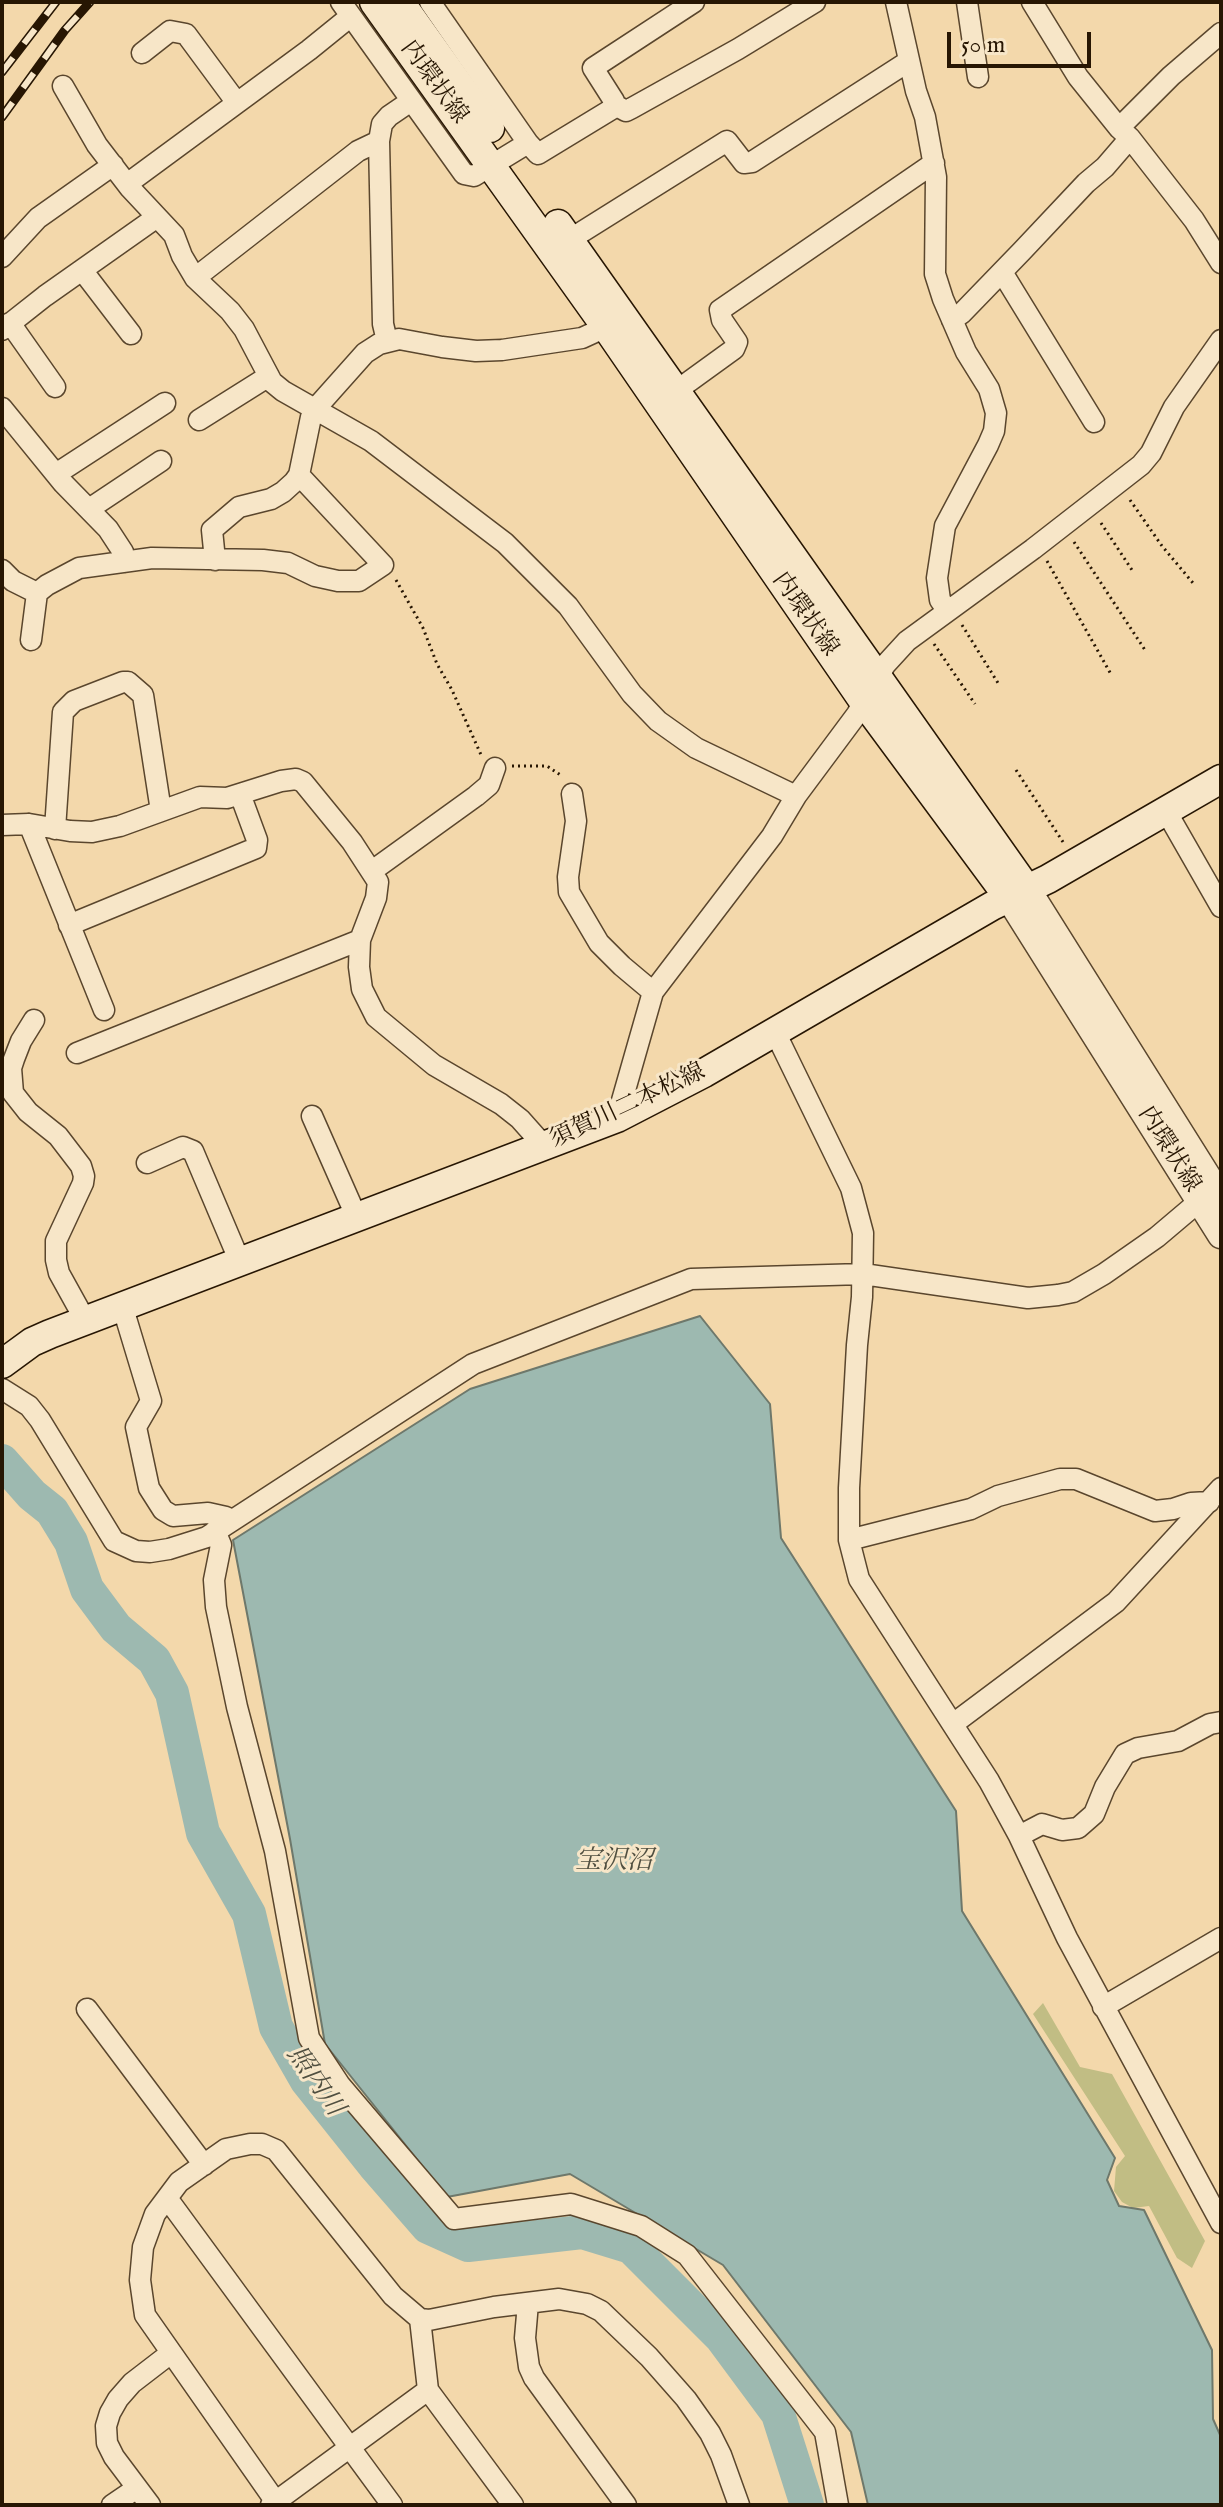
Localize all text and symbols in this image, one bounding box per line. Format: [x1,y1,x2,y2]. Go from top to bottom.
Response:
scale bar [951,16,1095,66]
text: 50 m [961,30,1005,61]
street label: 内環状線 [393,36,473,130]
street label: 内環状線 [765,567,843,663]
street label: 須賀川二本松線 [546,1058,710,1156]
street label: 内環状線 [1130,1102,1206,1198]
water label: 宝沢沼 [575,1847,653,1879]
water label: 照内川 [279,2041,349,2123]

